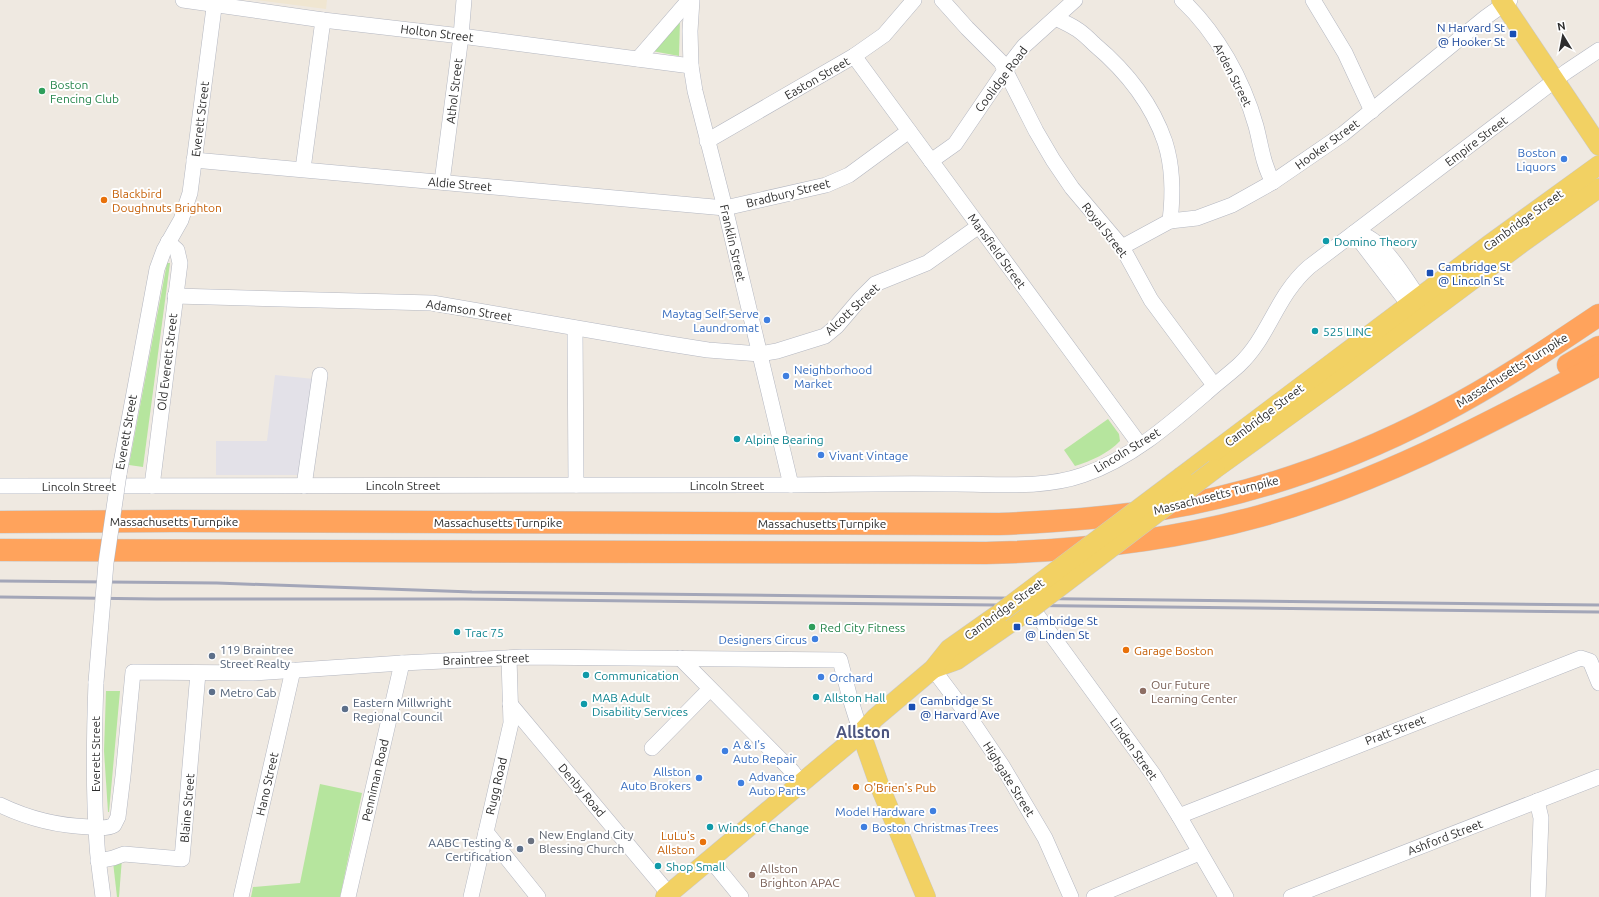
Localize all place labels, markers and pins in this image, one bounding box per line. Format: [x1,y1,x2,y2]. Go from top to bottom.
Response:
place label: N Harvard St @ Hooker St [1437,21,1505,48]
marker: N Harvard St @ Hooker St [1508,29,1518,39]
place label: Boston Fencing Club [50,78,119,105]
marker: Boston Fencing Club [37,86,47,96]
place label: Boston Liquors [1516,146,1556,173]
marker: Boston Liquors [1559,154,1569,164]
place label: Blackbird Doughnuts Brighton [112,187,222,214]
marker: Blackbird Doughnuts Brighton [99,195,109,205]
place label: Domino Theory [1334,235,1417,248]
marker: Domino Theory [1321,236,1331,246]
place label: Cambridge St @ Lincoln St [1438,260,1511,287]
marker: Cambridge St @ Lincoln St [1425,268,1435,278]
place label: Maytag Self-Serve Laundromat [662,307,759,334]
marker: Maytag Self-Serve Laundromat [762,315,772,325]
place label: 525 LINC [1323,325,1372,338]
marker: 525 LINC [1310,326,1320,336]
place label: Neighborhood Market [794,363,872,390]
marker: Neighborhood Market [781,371,791,381]
place label: Alpine Bearing [745,433,824,446]
marker: Alpine Bearing [732,434,742,444]
place label: Vivant Vintage [829,449,908,462]
marker: Vivant Vintage [816,450,826,460]
place label: Cambridge St @ Linden St [1025,614,1098,641]
place label: Red City Fitness [820,621,905,634]
marker: Red City Fitness [807,622,817,632]
marker: Cambridge St @ Linden St [1012,622,1022,632]
place label: Trac 75 [465,626,504,639]
marker: Trac 75 [452,627,462,637]
place label: Designers Circus [718,633,807,646]
marker: Designers Circus [810,634,820,644]
place label: 119 Braintree Street Realty [220,643,294,670]
place label: Garage Boston [1134,644,1214,657]
marker: Garage Boston [1121,645,1131,655]
marker: 119 Braintree Street Realty [207,651,217,661]
place label: Communication [594,669,679,682]
marker: Communication [581,670,591,680]
place label: Orchard [829,671,873,684]
marker: Orchard [816,672,826,682]
place label: Our Future Learning Center [1151,678,1238,705]
place label: Metro Cab [220,686,277,699]
marker: Our Future Learning Center [1138,686,1148,696]
marker: Metro Cab [207,687,217,697]
place label: MAB Adult Disability Services [592,691,688,718]
place label: Allston Hall [824,691,885,704]
marker: Allston Hall [811,692,821,702]
place label: Cambridge St @ Harvard Ave [920,694,1000,721]
place label: Eastern Millwright Regional Council [353,696,452,723]
marker: MAB Adult Disability Services [579,699,589,709]
marker: Cambridge St @ Harvard Ave [907,702,917,712]
marker: Eastern Millwright Regional Council [340,704,350,714]
place label: A & I's Auto Repair [733,738,797,765]
marker: A & I's Auto Repair [720,746,730,756]
place label: Allston Auto Brokers [620,765,691,792]
place label: Advance Auto Parts [749,770,806,797]
marker: Allston Auto Brokers [694,773,704,783]
marker: Advance Auto Parts [736,778,746,788]
place label: O'Brien's Pub [864,781,936,794]
marker: O'Brien's Pub [851,782,861,792]
place label: Model Hardware [835,805,925,818]
marker: Model Hardware [928,806,938,816]
place label: Winds of Change [718,821,809,834]
place label: Boston Christmas Trees [872,821,999,834]
marker: Winds of Change [705,822,715,832]
marker: Boston Christmas Trees [859,822,869,832]
place label: New England City Blessing Church [539,828,634,855]
place label: LuLu's Allston [657,829,695,856]
place label: AABC Testing & Certification [428,836,512,863]
marker: New England City Blessing Church [526,836,536,846]
marker: LuLu's Allston [698,837,708,847]
marker: AABC Testing & Certification [515,844,525,854]
place label: Shop Small [666,860,725,873]
marker: Shop Small [653,861,663,871]
place label: Allston Brighton APAC [760,862,840,889]
marker: Allston Brighton APAC [747,870,757,880]

